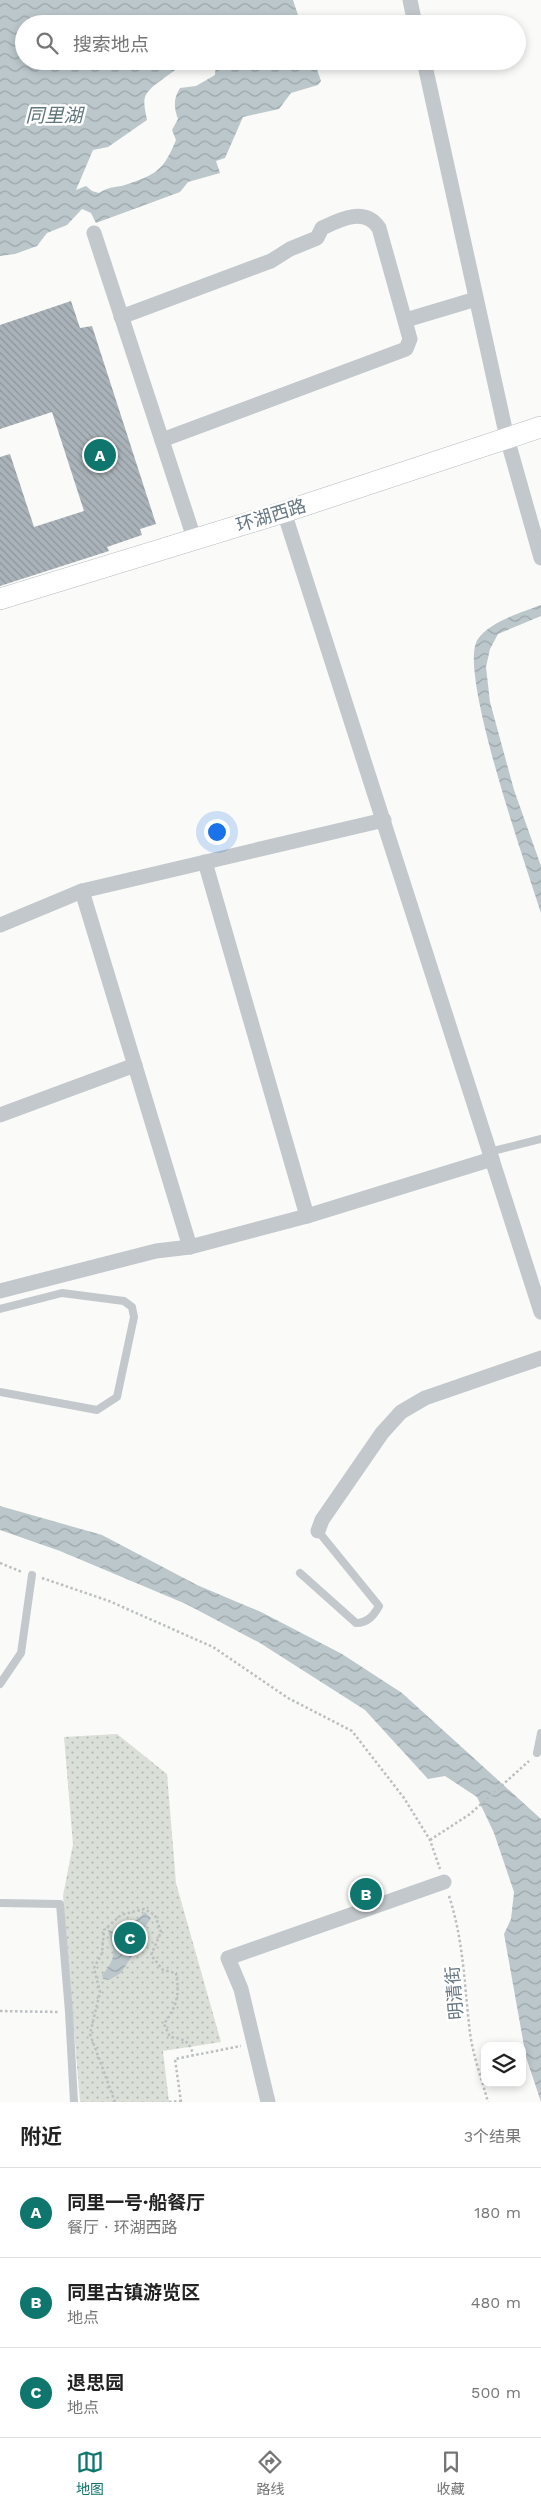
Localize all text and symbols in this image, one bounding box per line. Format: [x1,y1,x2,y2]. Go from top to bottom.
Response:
search box [15,15,526,70]
icon: search [33,29,61,57]
text: 搜索地点 [73,33,149,56]
water label: 同里湖 [25,104,85,127]
pin: A [84,436,116,474]
street label: 环湖西路 [234,494,308,536]
your location [204,819,230,845]
pin: B [350,1875,382,1913]
pin: C [114,1919,146,1957]
street label: 明清街 [441,1965,467,2021]
map controls [481,2042,526,2087]
button: layers [481,2042,526,2087]
text: 附近 [20,2124,62,2149]
text: 3个结果 [464,2127,521,2146]
text: 同里一号·船餐厅 [67,2191,205,2214]
text: A [31,2203,41,2222]
text: 180 m [474,2203,521,2222]
text: 餐厅 · 环湖西路 [67,2218,178,2237]
text: 同里古镇游览区 [67,2281,200,2304]
text: B [31,2293,41,2312]
text: 480 m [471,2293,521,2312]
text: 地点 [67,2308,99,2327]
text: 退思园 [67,2371,124,2394]
text: C [31,2383,41,2402]
text: 500 m [471,2383,521,2402]
text: 地点 [67,2398,99,2417]
tab: 地图 [76,2448,104,2498]
tab: 路线 [256,2448,284,2498]
tab: 收藏 [437,2448,465,2498]

